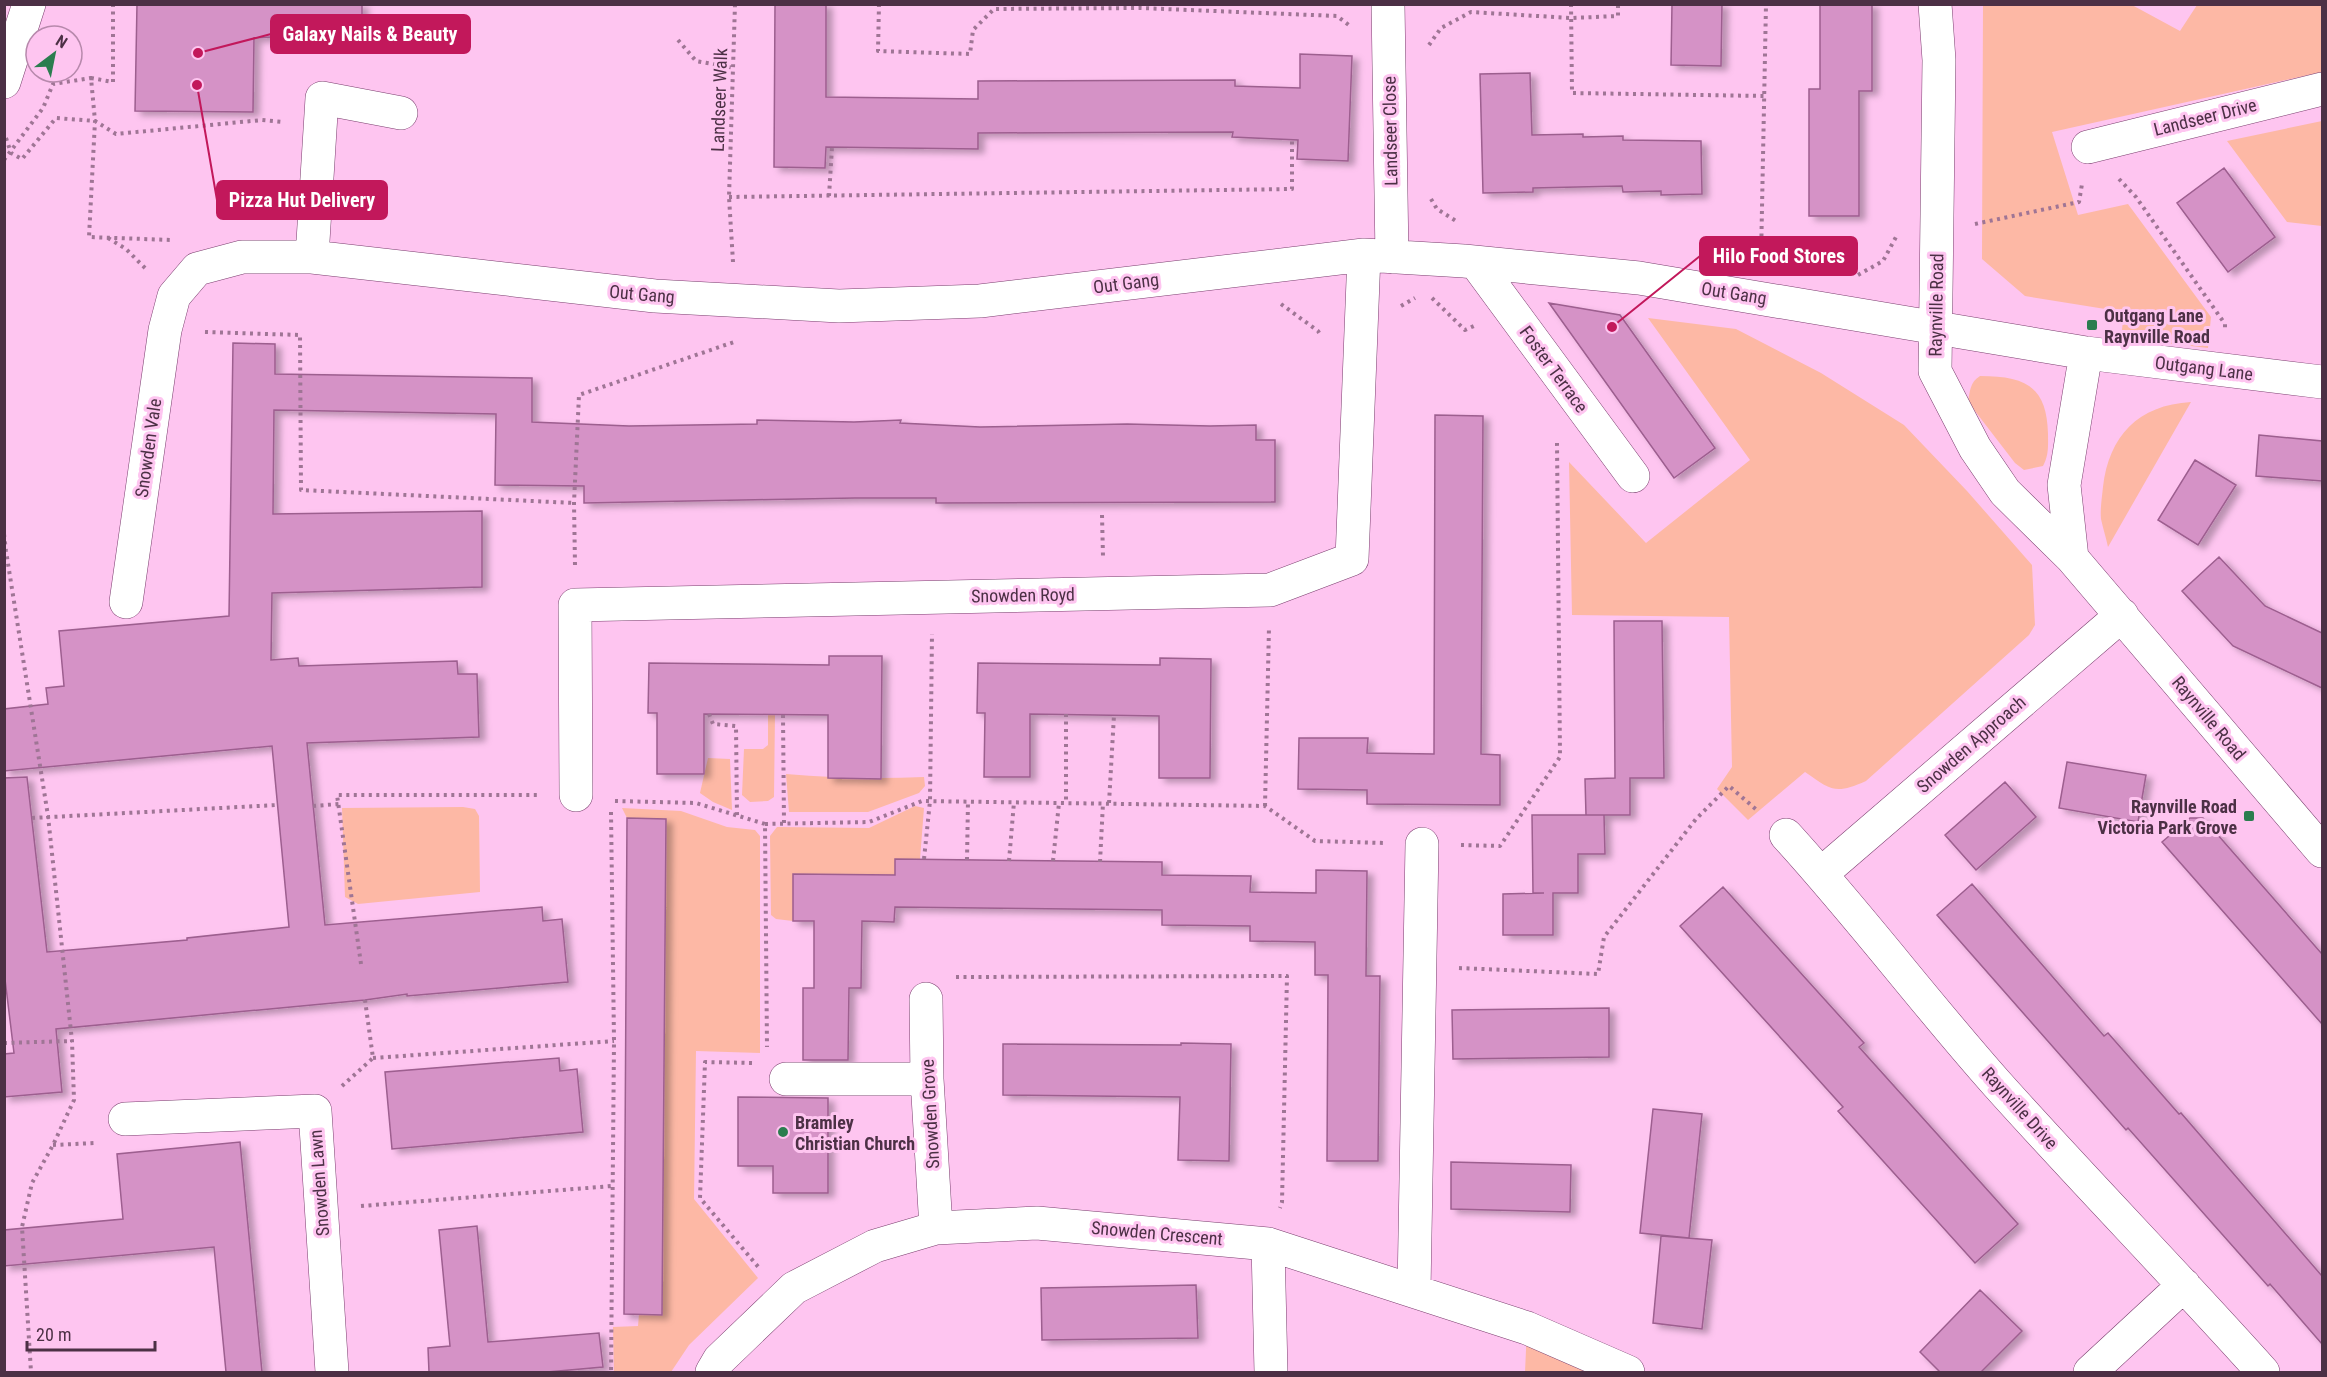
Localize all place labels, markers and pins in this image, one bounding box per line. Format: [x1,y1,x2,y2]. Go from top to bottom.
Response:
callout: Galaxy Nails & Beauty [271,15,470,53]
callout: Pizza Hut Delivery [217,181,387,219]
callout: Hilo Food Stores [1700,237,1857,275]
place label: Outgang Lane Raynville Road [2104,305,2210,347]
marker: Outgang Lane Raynville Road [2085,318,2099,332]
place label: Raynville Road Victoria Park Grove [2098,796,2237,838]
marker: Raynville Road Victoria Park Grove [2242,809,2256,823]
place label: Bramley Christian Church [795,1112,915,1154]
marker: Bramley Christian Church [776,1125,790,1139]

